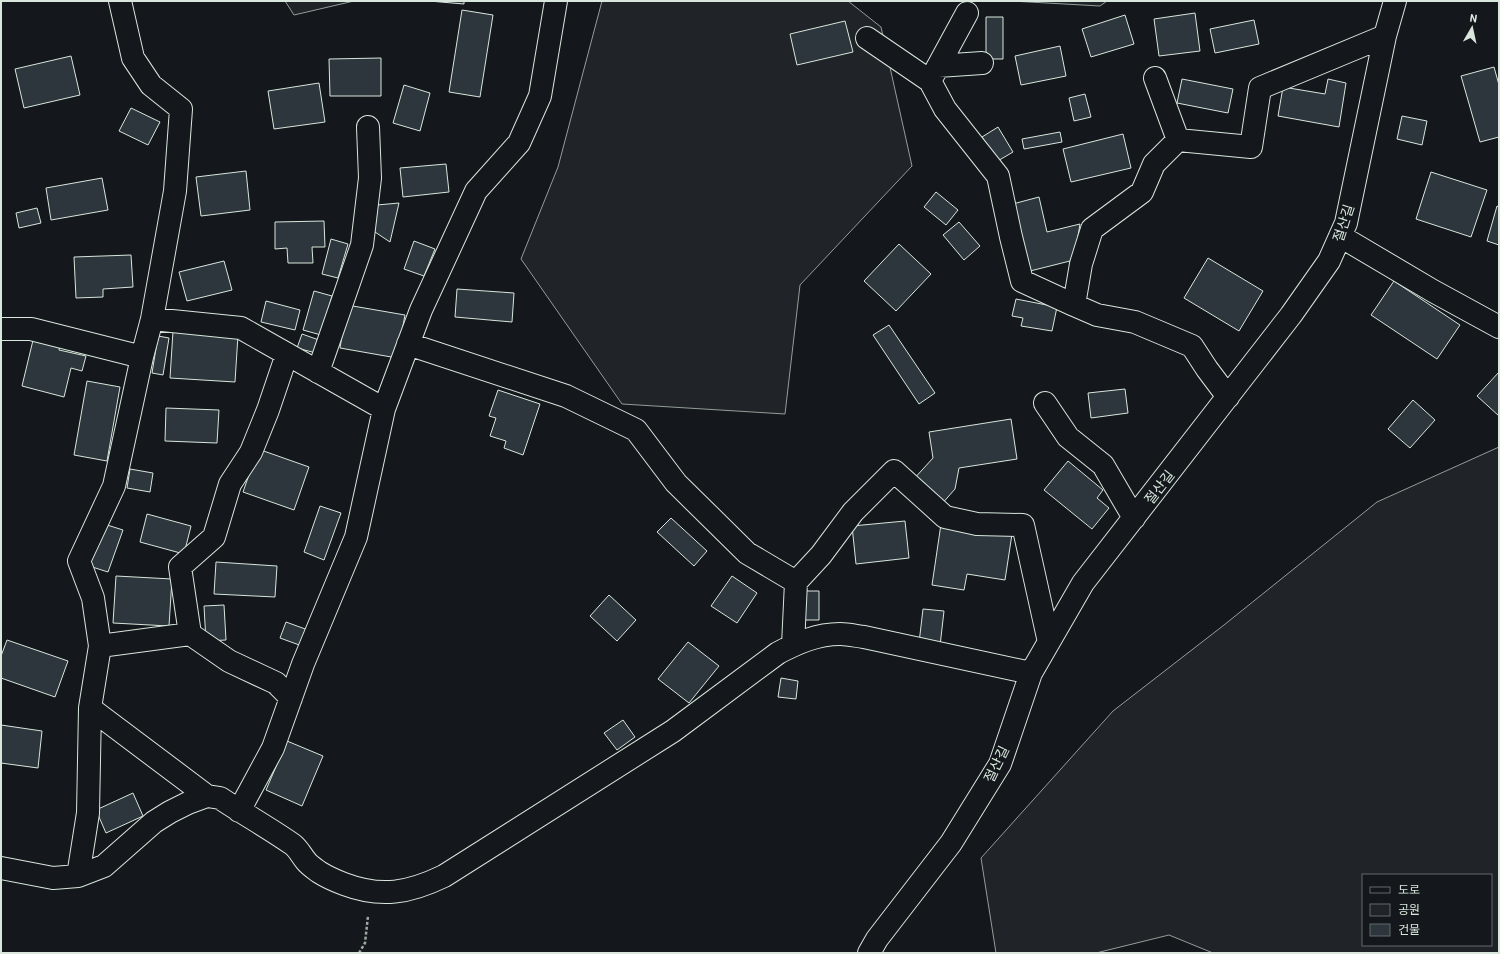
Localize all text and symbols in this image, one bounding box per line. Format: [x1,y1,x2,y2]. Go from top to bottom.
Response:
north arrow [1452,8,1492,48]
text: N [1469,11,1478,25]
street label: 절산길 [1329,202,1357,244]
street label: 절산길 [1140,467,1178,507]
street label: 절산길 [980,743,1012,785]
legend [1362,874,1492,946]
text: 도로 [1398,882,1420,896]
text: 공원 [1398,902,1420,916]
text: 건물 [1398,922,1420,936]

